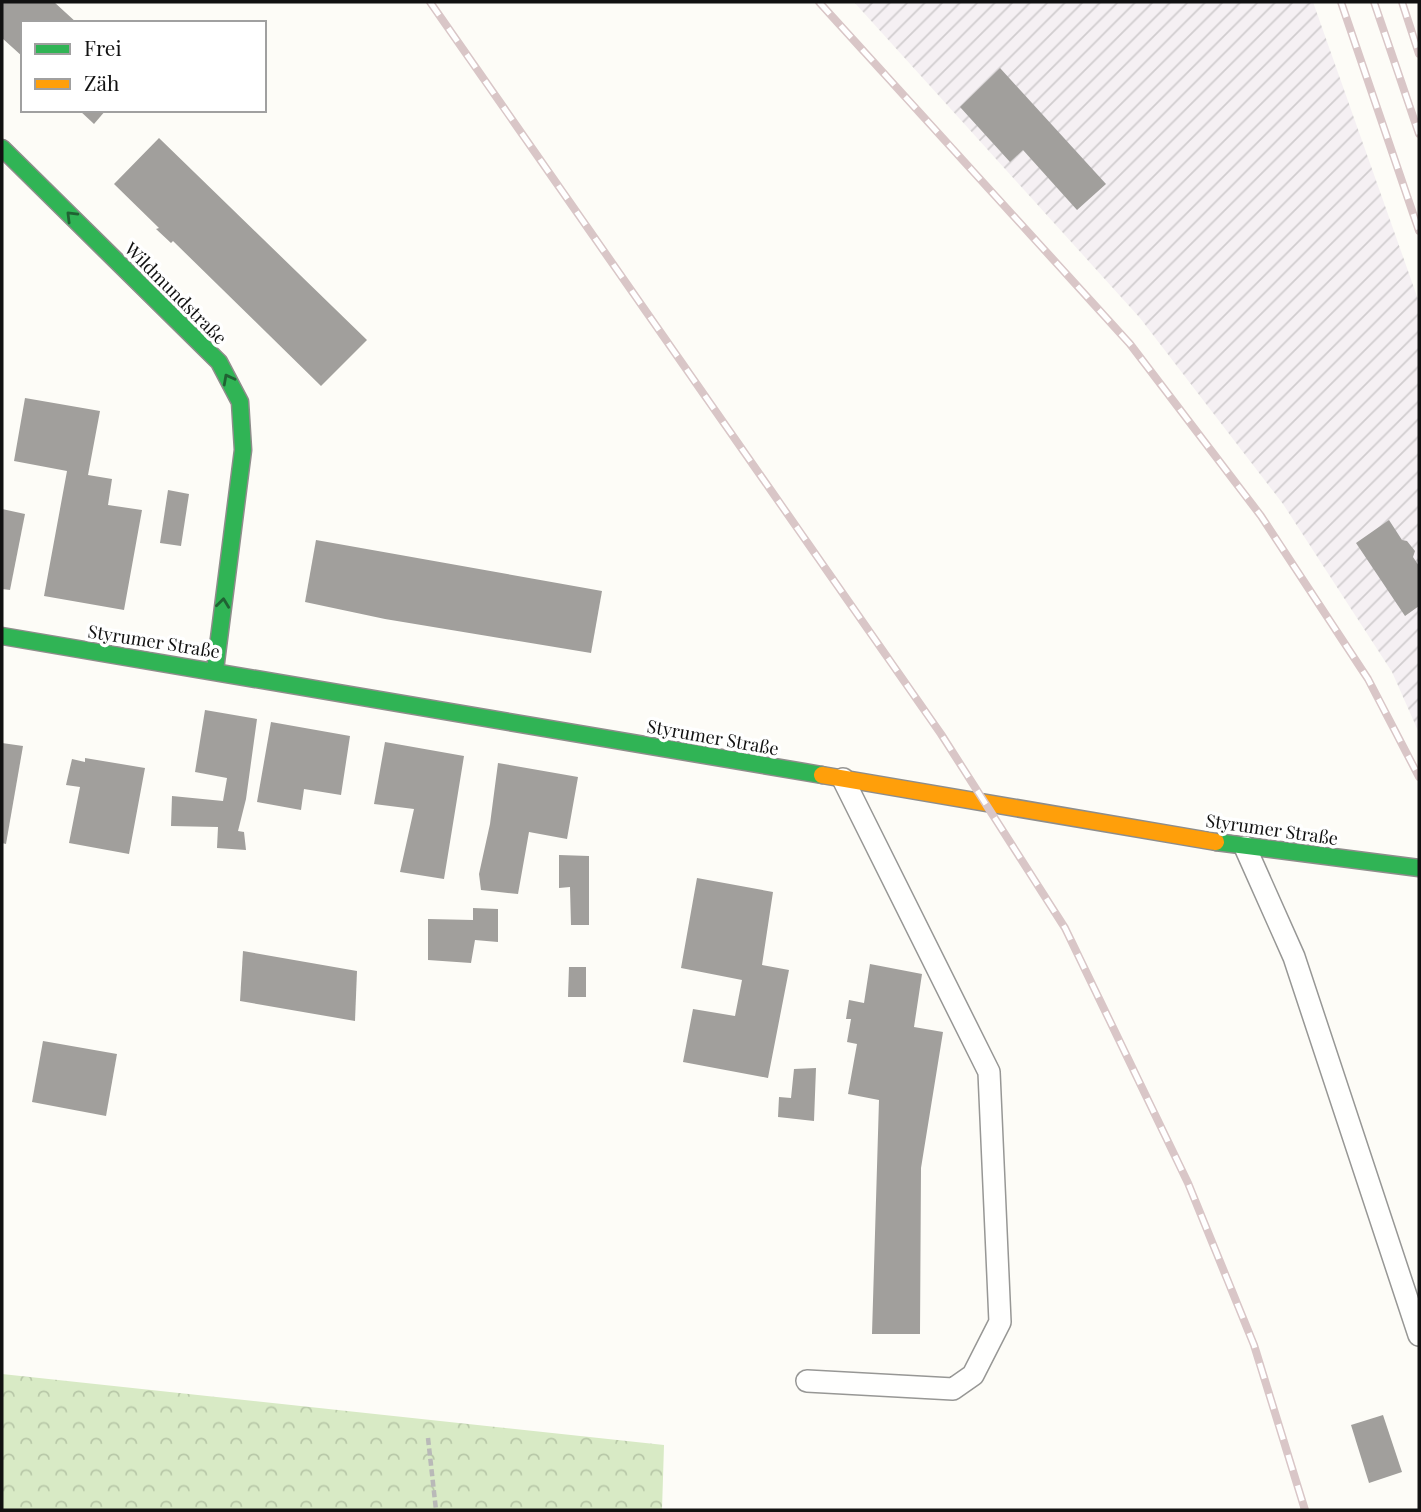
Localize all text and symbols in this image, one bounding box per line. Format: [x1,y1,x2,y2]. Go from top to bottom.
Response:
legend [21,21,266,112]
text: Frei [84,33,122,61]
text: Zäh [84,68,120,96]
one-way arrow [66,212,79,225]
street label: Wildmundstraße [119,236,232,349]
one-way arrow [223,374,236,387]
one-way arrow [216,597,231,609]
street label: Styrumer Straße [86,619,222,663]
street label: Styrumer Straße [645,714,781,760]
street label: Styrumer Straße [1204,808,1340,850]

